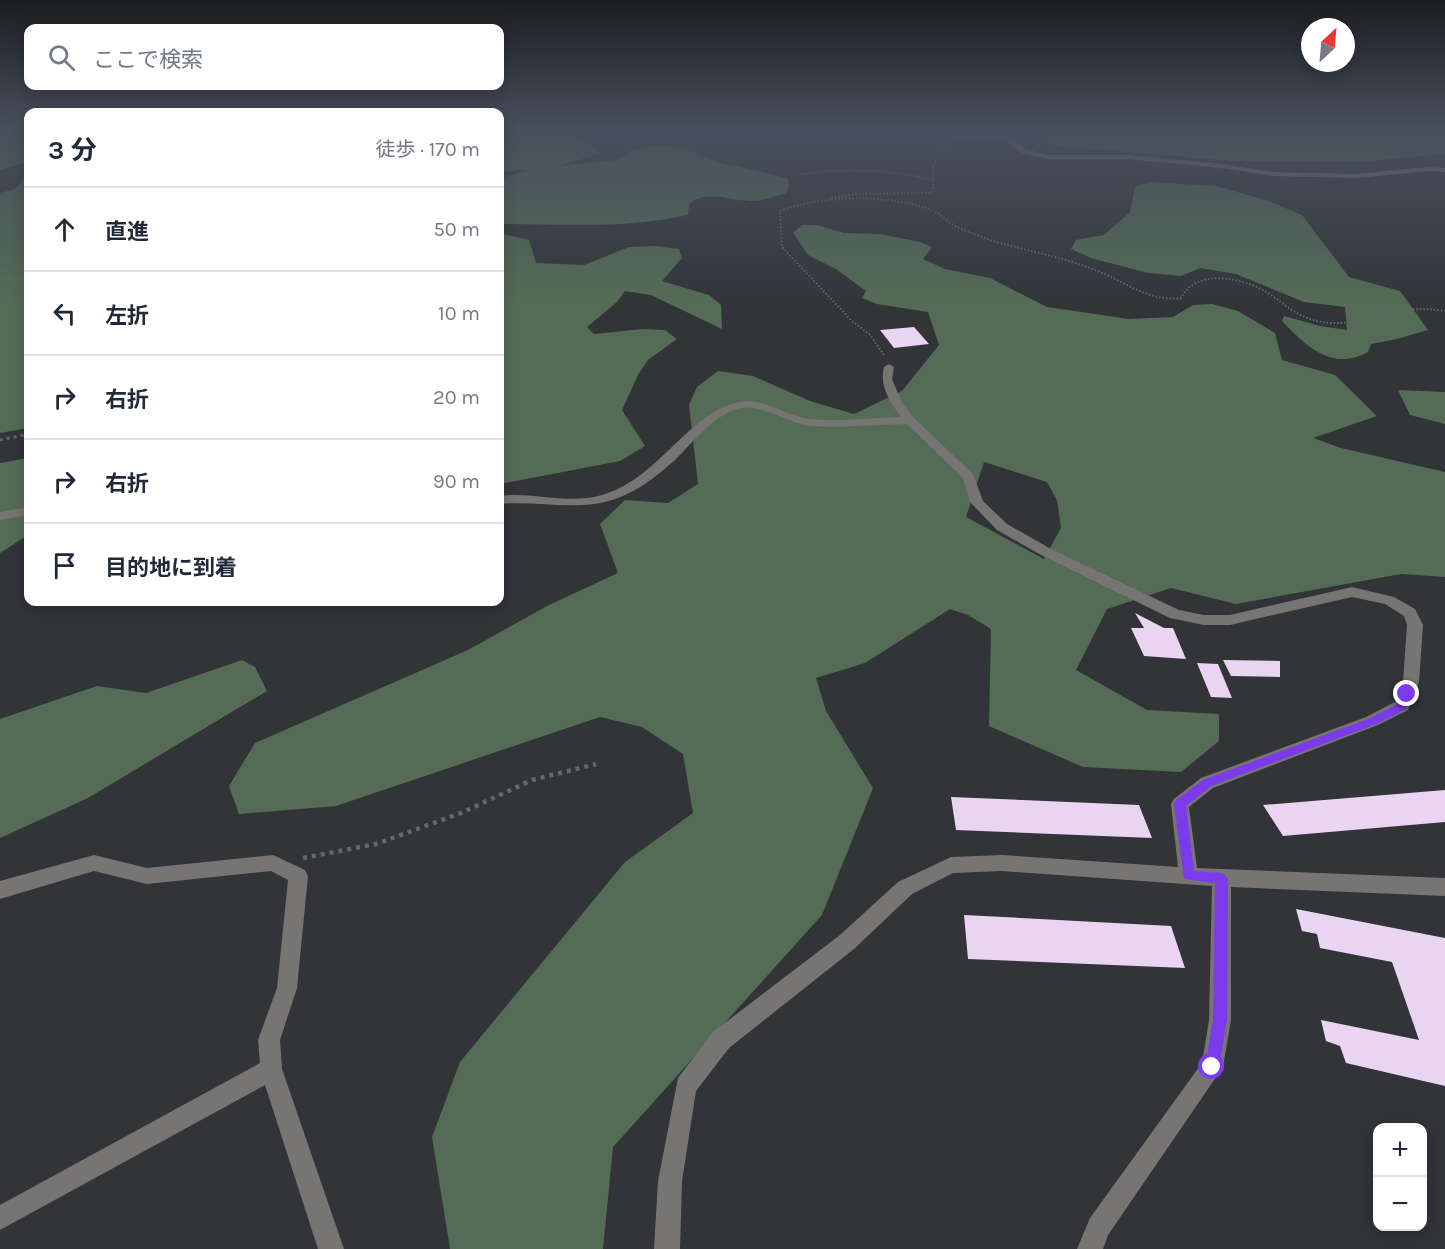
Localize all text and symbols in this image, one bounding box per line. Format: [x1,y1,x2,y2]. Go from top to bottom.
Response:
north arrow [1301,18,1355,72]
search box [24,24,504,90]
icon: search [45,41,78,74]
text: ここで検索 [93,47,203,73]
text: 3 分 [48,135,97,166]
text: 徒歩 · 170 m [376,138,480,161]
icon: ahead [48,213,81,246]
text: 50 m [433,218,480,241]
text: 直進 [105,219,149,245]
icon: left [48,297,81,330]
text: 10 m [438,302,480,325]
text: 左折 [105,303,149,329]
icon: right [48,381,81,414]
text: 20 m [433,386,480,409]
text: 右折 [105,387,149,413]
icon: right [48,465,81,498]
text: 90 m [433,470,480,493]
text: 右折 [105,471,149,497]
icon: arrive [48,549,81,582]
text: 目的地に到着 [105,555,237,581]
route end [1393,680,1419,706]
route start [1198,1053,1224,1079]
map controls [1373,1123,1427,1231]
button: + [1373,1123,1427,1177]
button: − [1373,1177,1427,1231]

